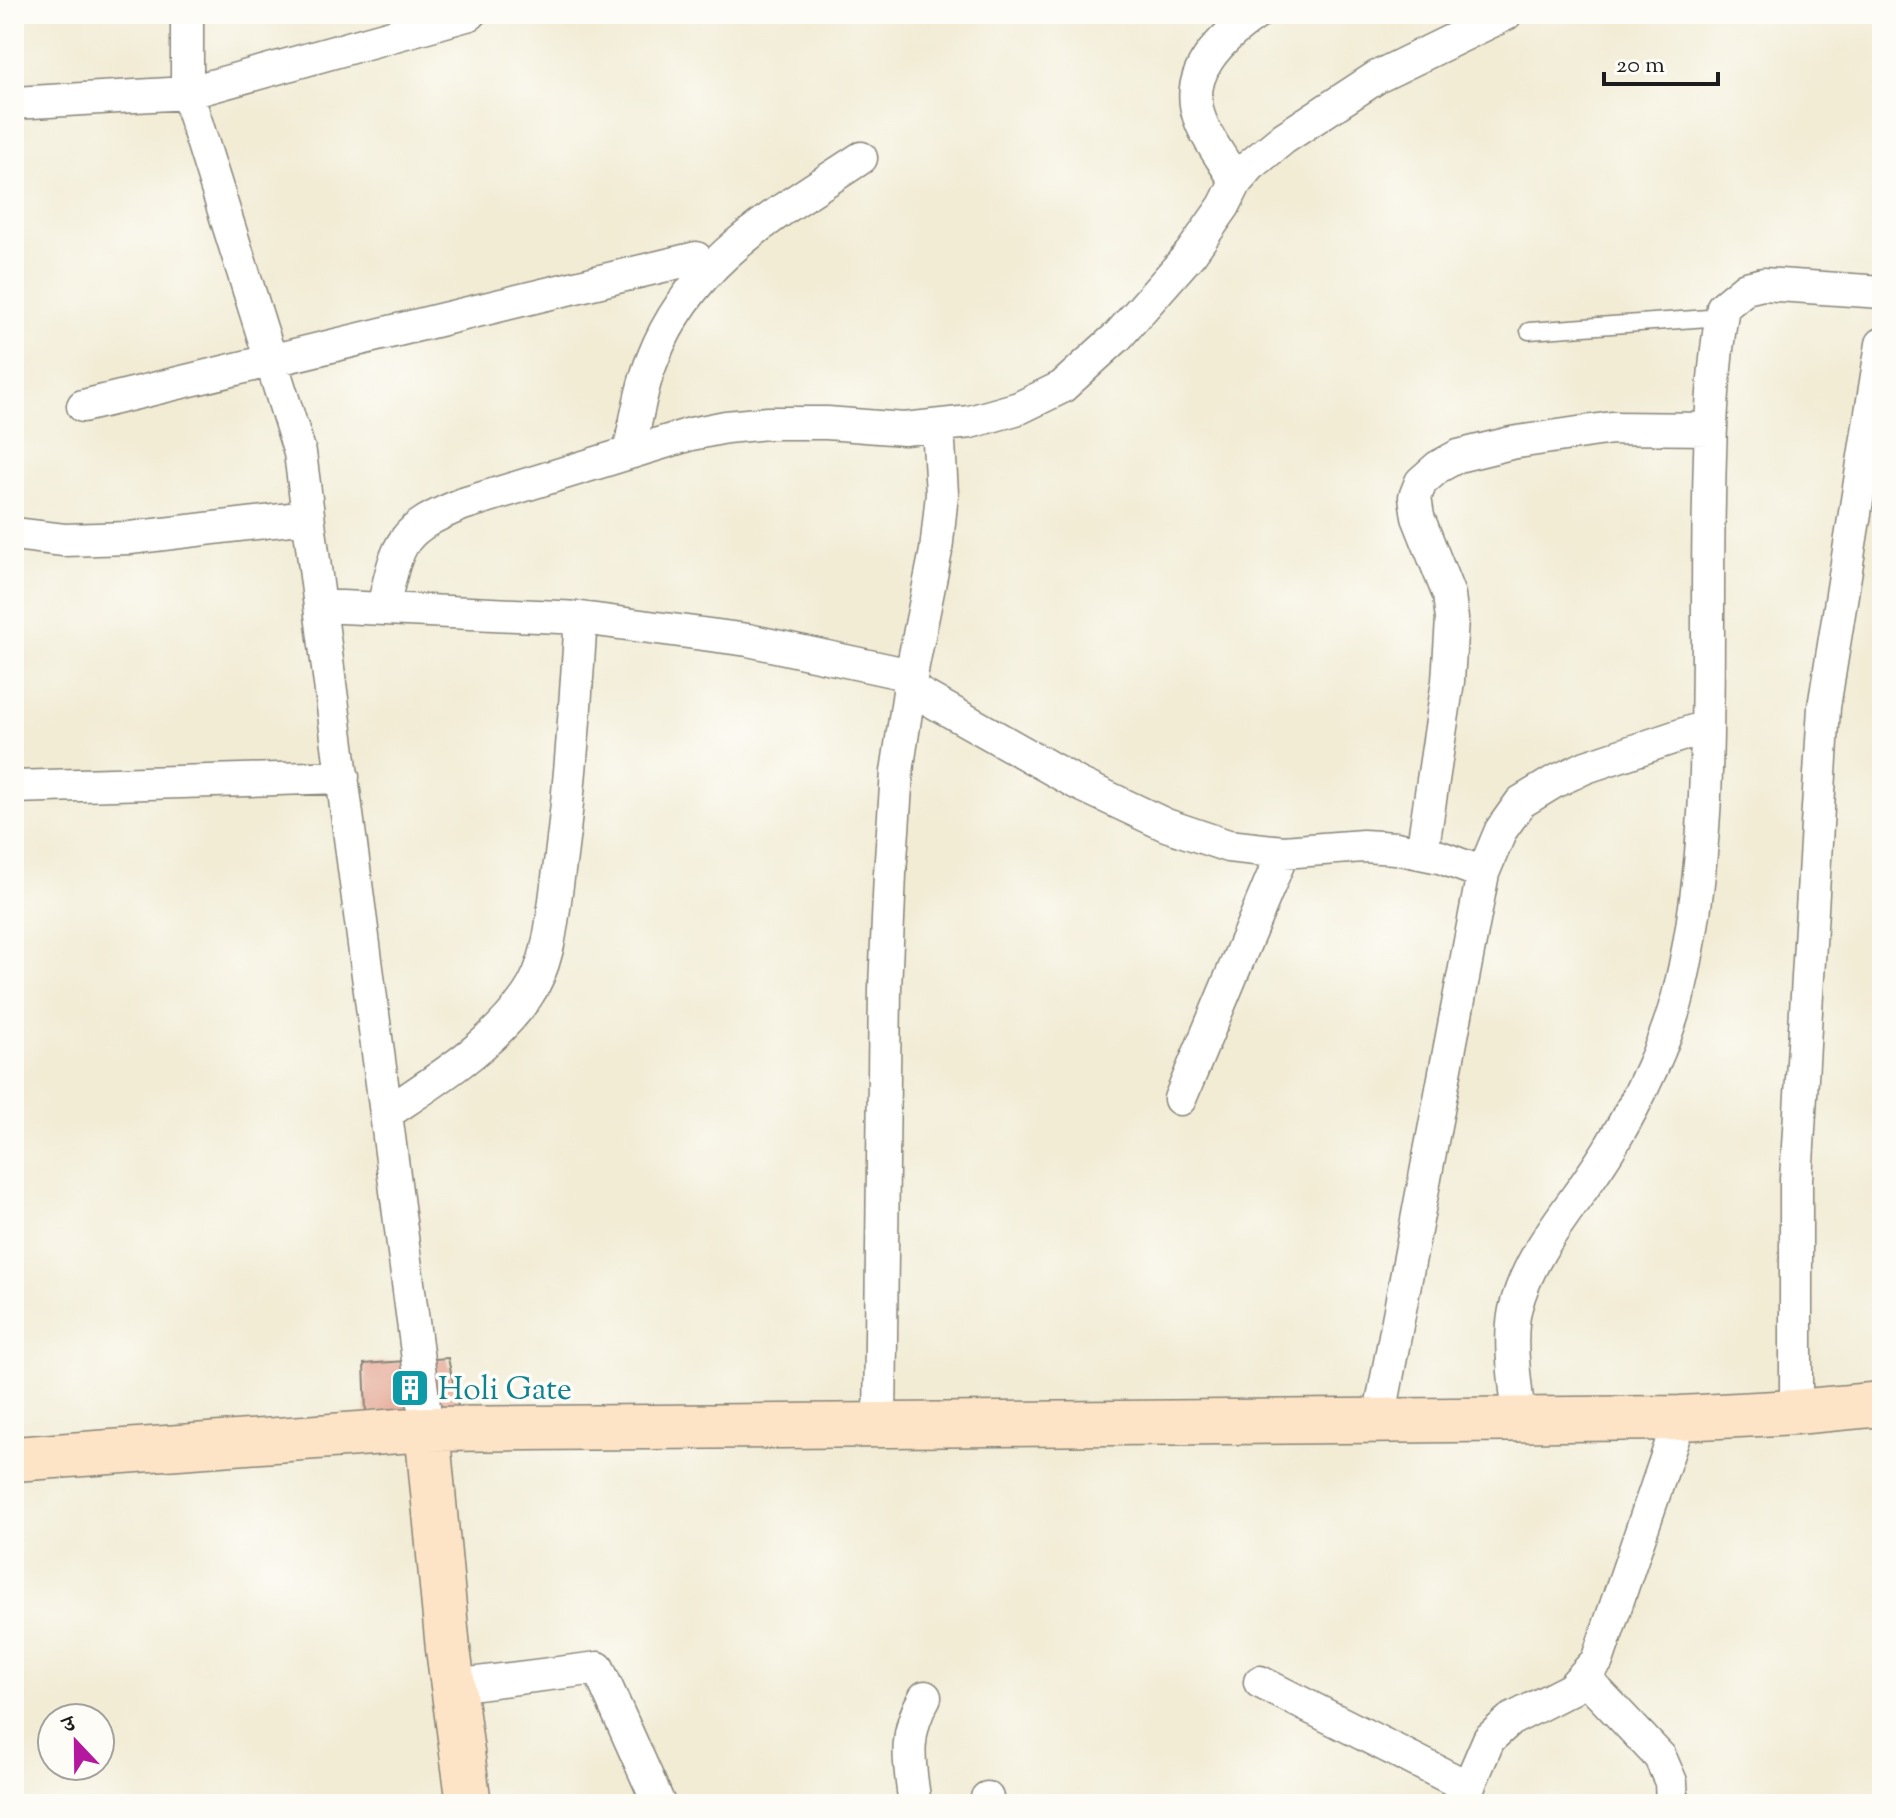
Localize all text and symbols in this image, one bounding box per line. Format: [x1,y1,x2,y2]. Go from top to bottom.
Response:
scale bar [1604,36,1718,86]
text: 20 m [1616,49,1665,83]
building icon: Holi Gate [389,1367,431,1409]
place label: Holi Gate [438,1368,572,1414]
north arrow [36,1702,116,1782]
text: उ [57,1709,82,1744]

